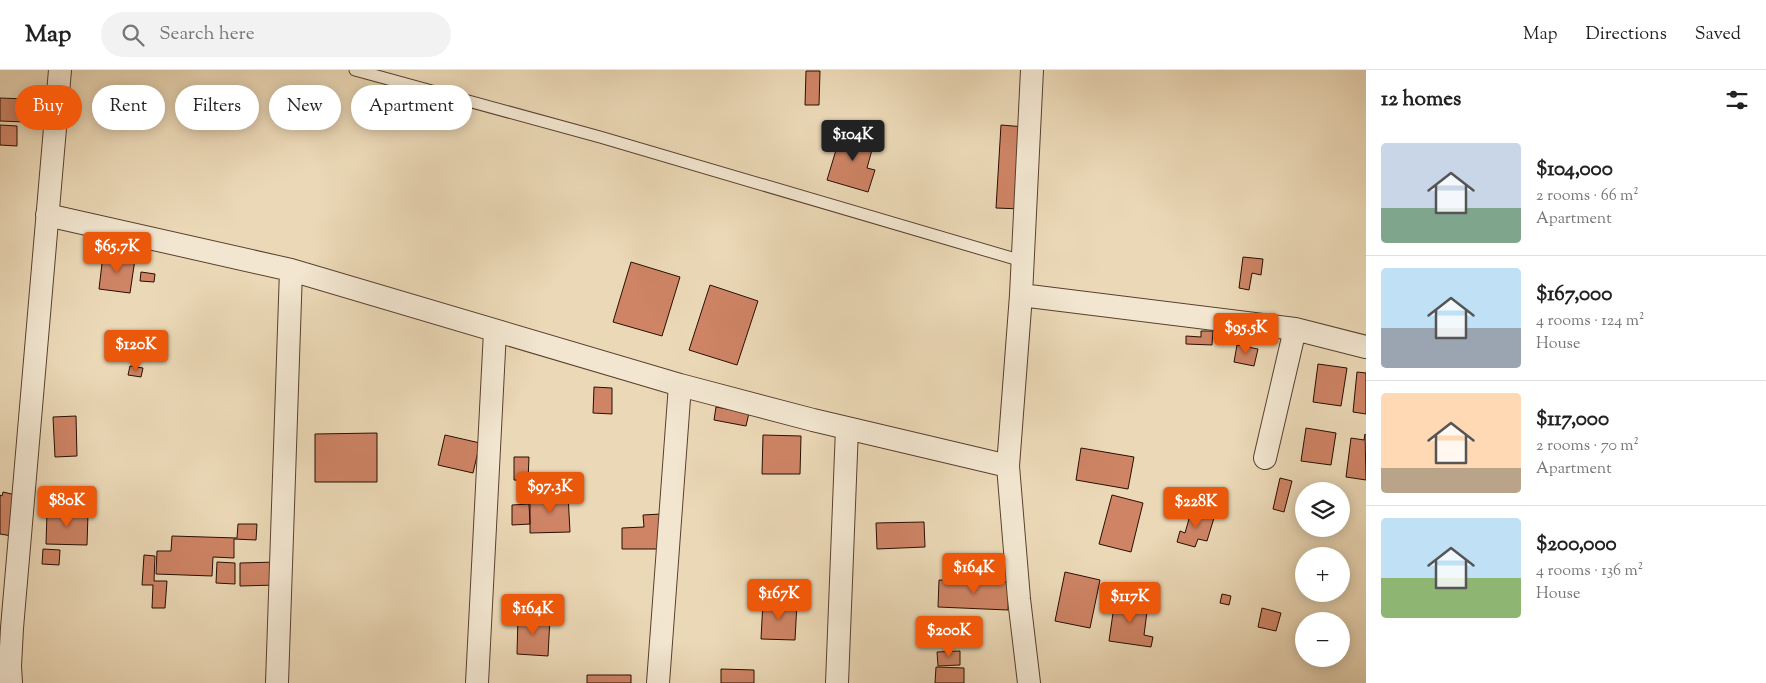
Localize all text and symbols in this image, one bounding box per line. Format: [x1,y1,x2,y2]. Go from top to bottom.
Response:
search box [101,12,451,57]
text: Map [25,18,71,52]
icon: search [119,21,147,49]
text: Search here [159,21,255,48]
text: Map [1523,22,1558,48]
text: Directions [1586,22,1667,48]
text: Saved [1695,22,1741,48]
chip: Buy [15,85,82,130]
chip: Rent [92,85,165,130]
chip: Filters [175,85,259,130]
chip: New [269,85,341,130]
chip: Apartment [351,85,472,130]
text: 12 homes [1381,85,1461,115]
icon: filters [1723,86,1751,114]
pin: $104K [818,119,888,162]
text: $104K [832,124,874,147]
text: $104,000 [1536,155,1613,185]
icon: home [1421,163,1481,223]
text: 2 rooms · 66 m² [1536,185,1639,208]
text: Apartment [1536,208,1612,231]
pin: $65.7K [76,232,158,274]
text: $65.7K [94,236,140,259]
text: $167,000 [1536,280,1612,310]
icon: home [1421,288,1481,348]
text: 4 rooms · 124 m² [1536,310,1644,333]
pin: $95.5K [1205,312,1287,355]
text: $95.5K [1224,317,1268,340]
pin: $120K [101,330,171,372]
text: House [1536,333,1580,356]
text: $120K [115,334,157,357]
text: $117,000 [1536,405,1609,435]
icon: home [1421,413,1481,473]
text: 2 rooms · 70 m² [1536,435,1639,458]
text: Apartment [1536,458,1612,481]
pin: $97.3K [509,472,591,514]
text: $97.3K [527,476,573,499]
map controls [1295,482,1350,667]
button: layers [1295,482,1350,537]
pin: $80K [37,486,97,528]
pin: $228K [1161,486,1231,529]
text: $80K [49,490,85,513]
text: $228K [1174,491,1218,514]
text: $200,000 [1536,530,1617,560]
icon: home [1421,538,1481,598]
button: + [1295,547,1350,602]
pin: $164K [939,552,1009,595]
text: $164K [953,557,995,580]
text: 4 rooms · 136 m² [1536,560,1643,583]
pin: $167K [744,578,814,621]
pin: $117K [1095,582,1165,624]
text: $167K [758,583,800,606]
text: House [1536,583,1580,606]
text: $117K [1110,586,1150,609]
pin: $164K [498,594,568,636]
text: $164K [512,598,554,621]
button: − [1295,612,1350,667]
pin: $200K [914,616,984,658]
text: $200K [927,620,971,643]

